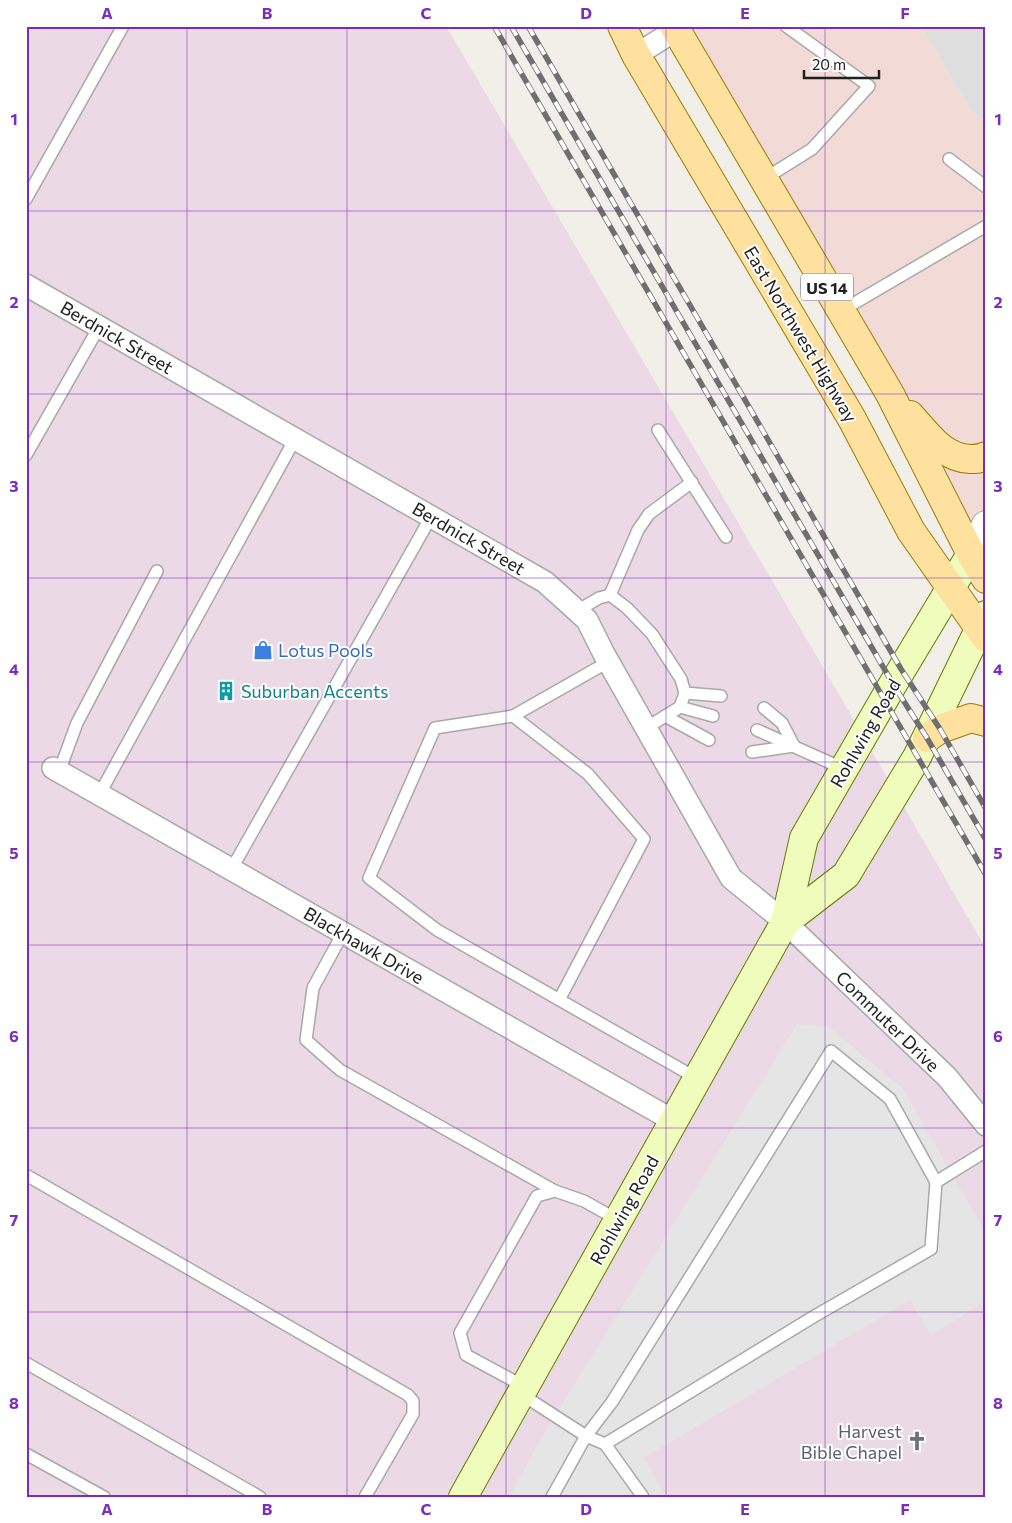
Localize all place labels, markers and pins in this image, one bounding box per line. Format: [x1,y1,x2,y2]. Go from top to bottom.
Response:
shop icon: Lotus Pools [252,639,274,661]
place label: Lotus Pools [278,639,373,661]
building icon: Suburban Accents [215,680,237,702]
place label: Suburban Accents [241,680,389,702]
place label: Harvest Bible Chapel [801,1420,902,1463]
church icon: Harvest Bible Chapel [906,1430,928,1452]

